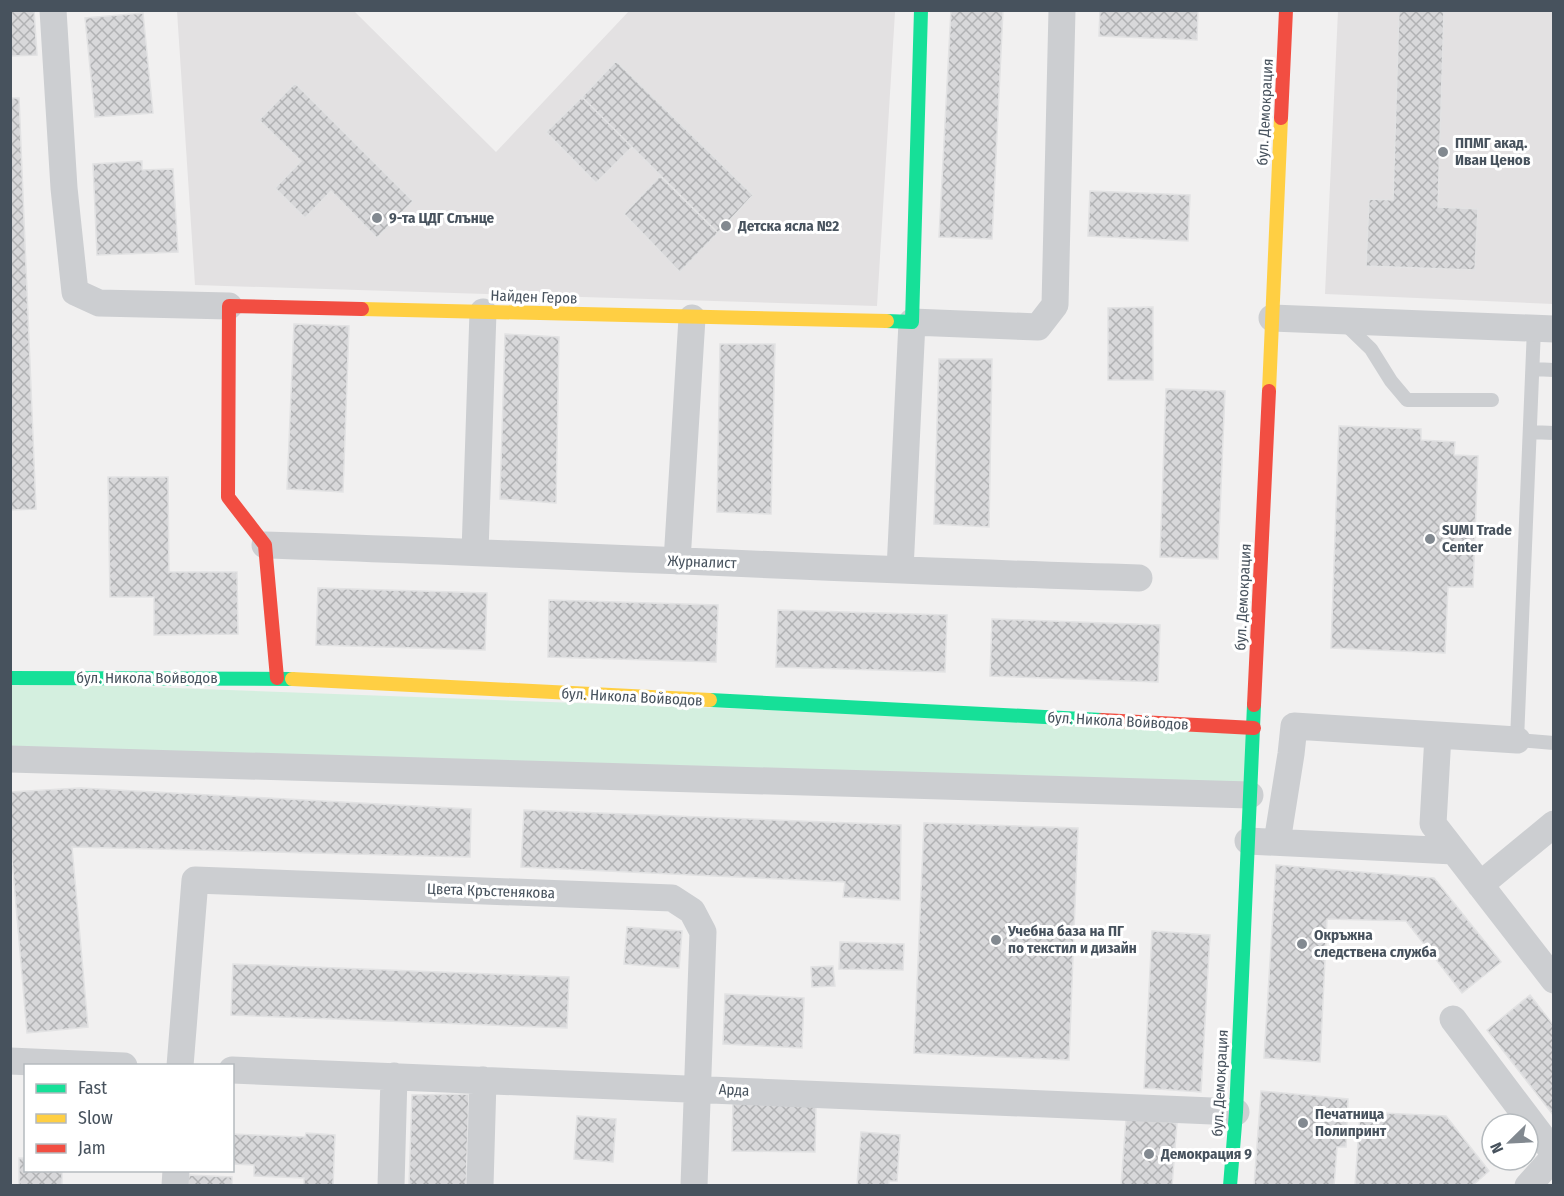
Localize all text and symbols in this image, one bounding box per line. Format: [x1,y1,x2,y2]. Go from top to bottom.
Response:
street label: бул. Демокрация [1253,58,1277,166]
place label: ППМГ акад. Иван Ценов [1455,134,1531,169]
marker: ППМГ акад. Иван Ценов [1436,145,1450,159]
place label: 9-та ЦДГ Слънце [389,209,495,227]
marker: 9-та ЦДГ Слънце [370,211,384,225]
place label: Детска ясла №2 [737,217,839,235]
marker: Детска ясла №2 [719,219,733,233]
street label: Найден Геров [490,286,578,308]
place label: SUMI Trade Center [1442,521,1512,556]
marker: SUMI Trade Center [1423,532,1437,546]
street label: бул. Демокрация [1231,543,1255,651]
street label: Журналист [667,552,738,572]
street label: бул. Никола Войводов [76,669,218,687]
street label: бул. Никола Войводов [561,684,703,710]
street label: бул. Никола Войводов [1047,708,1189,734]
street label: Цвета Кръстенякова [427,880,555,902]
place label: Учебна база на ПГ по текстил и дизайн [1007,922,1137,957]
place label: Окръжна следствена служба [1314,926,1437,961]
marker: Учебна база на ПГ по текстил и дизайн [989,933,1003,947]
marker: Окръжна следствена служба [1295,937,1309,951]
street label: бул. Демокрация [1208,1029,1232,1137]
legend [24,1064,234,1172]
text: Fast [78,1077,107,1099]
street label: Арда [718,1080,750,1100]
place label: Печатница Полипринт [1315,1105,1387,1140]
text: Slow [78,1107,113,1129]
north arrow [1480,1112,1540,1172]
marker: Печатница Полипринт [1296,1116,1310,1130]
text: Jam [78,1137,106,1159]
text: N [1486,1140,1507,1156]
place label: Демокрация 9 [1160,1145,1252,1163]
marker: Демокрация 9 [1142,1147,1156,1161]

